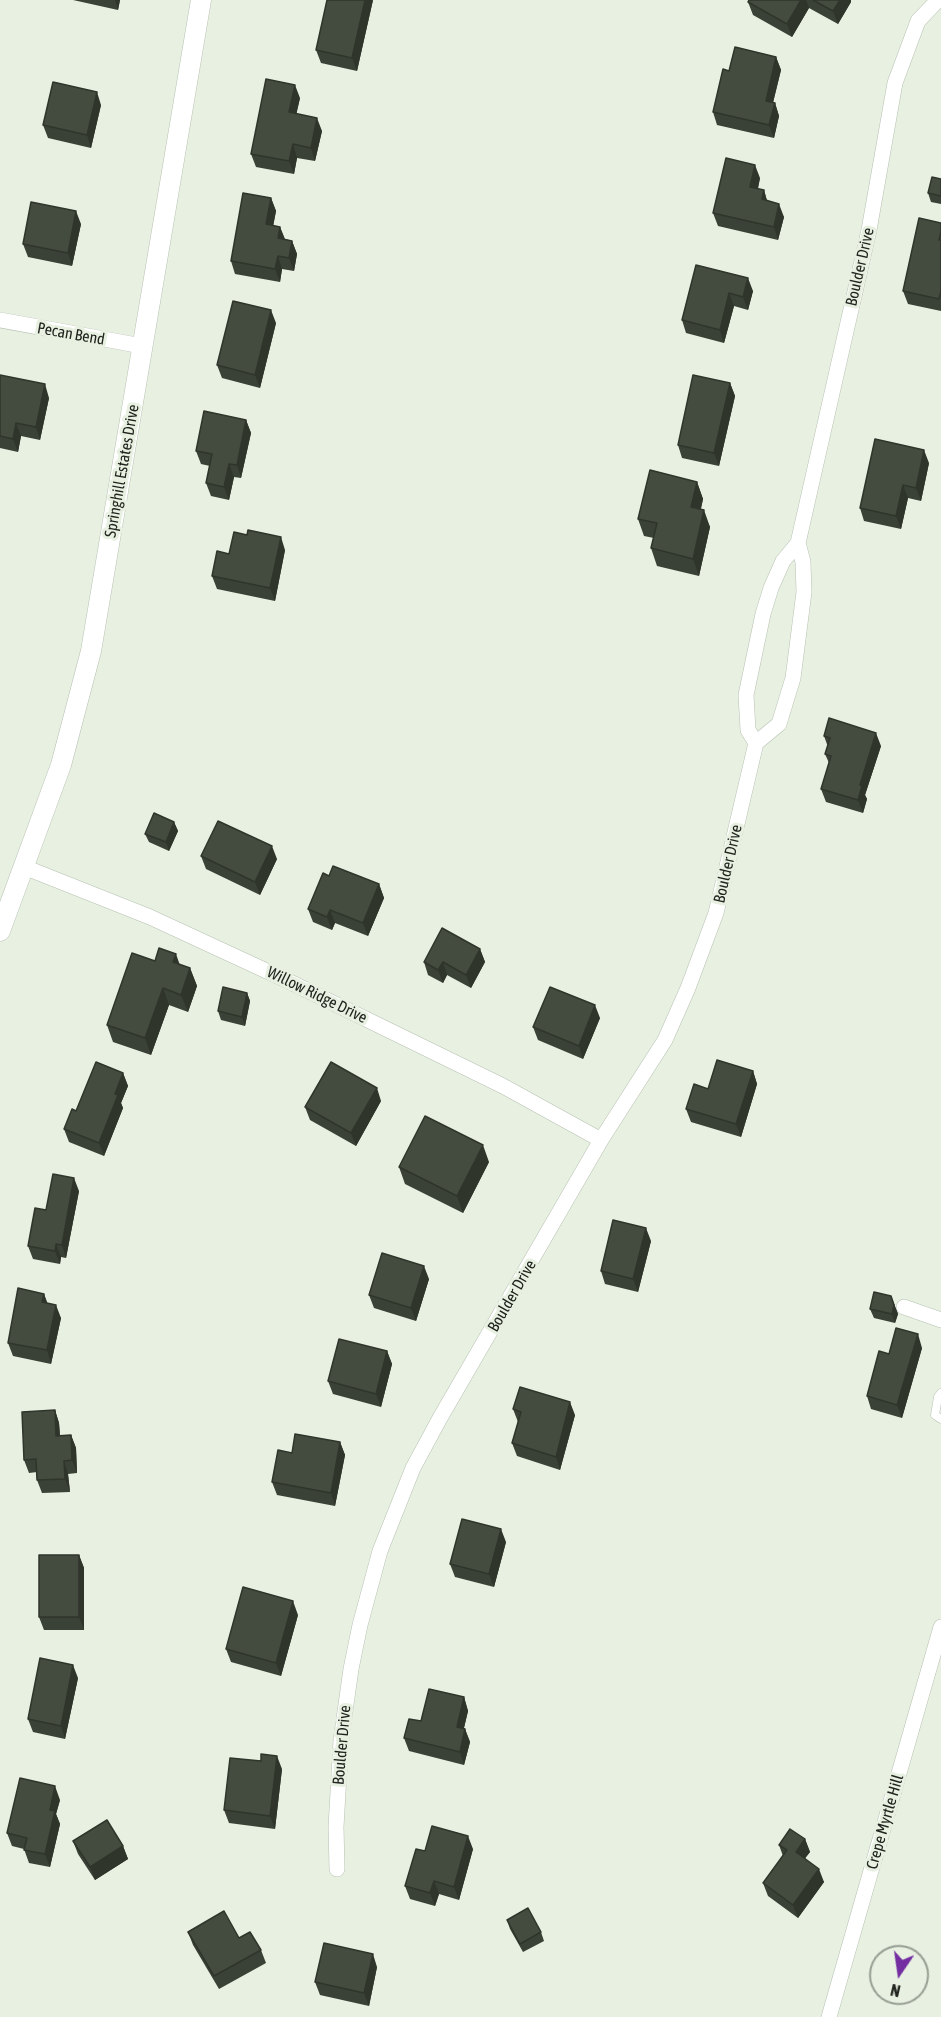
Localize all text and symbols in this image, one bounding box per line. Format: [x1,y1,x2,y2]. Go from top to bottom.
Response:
street label: Boulder Drive [842,226,878,308]
street label: Pecan Bend [36,319,106,349]
street label: Springhill Estates Drive [101,403,143,539]
street label: Boulder Drive [710,823,746,905]
street label: Willow Ridge Drive [264,962,370,1028]
street label: Boulder Drive [484,1257,540,1335]
street label: Boulder Drive [329,1704,355,1786]
street label: Crepe Myrtle Hill [862,1772,908,1872]
north arrow [869,1945,929,2005]
text: N [889,1981,902,2000]

